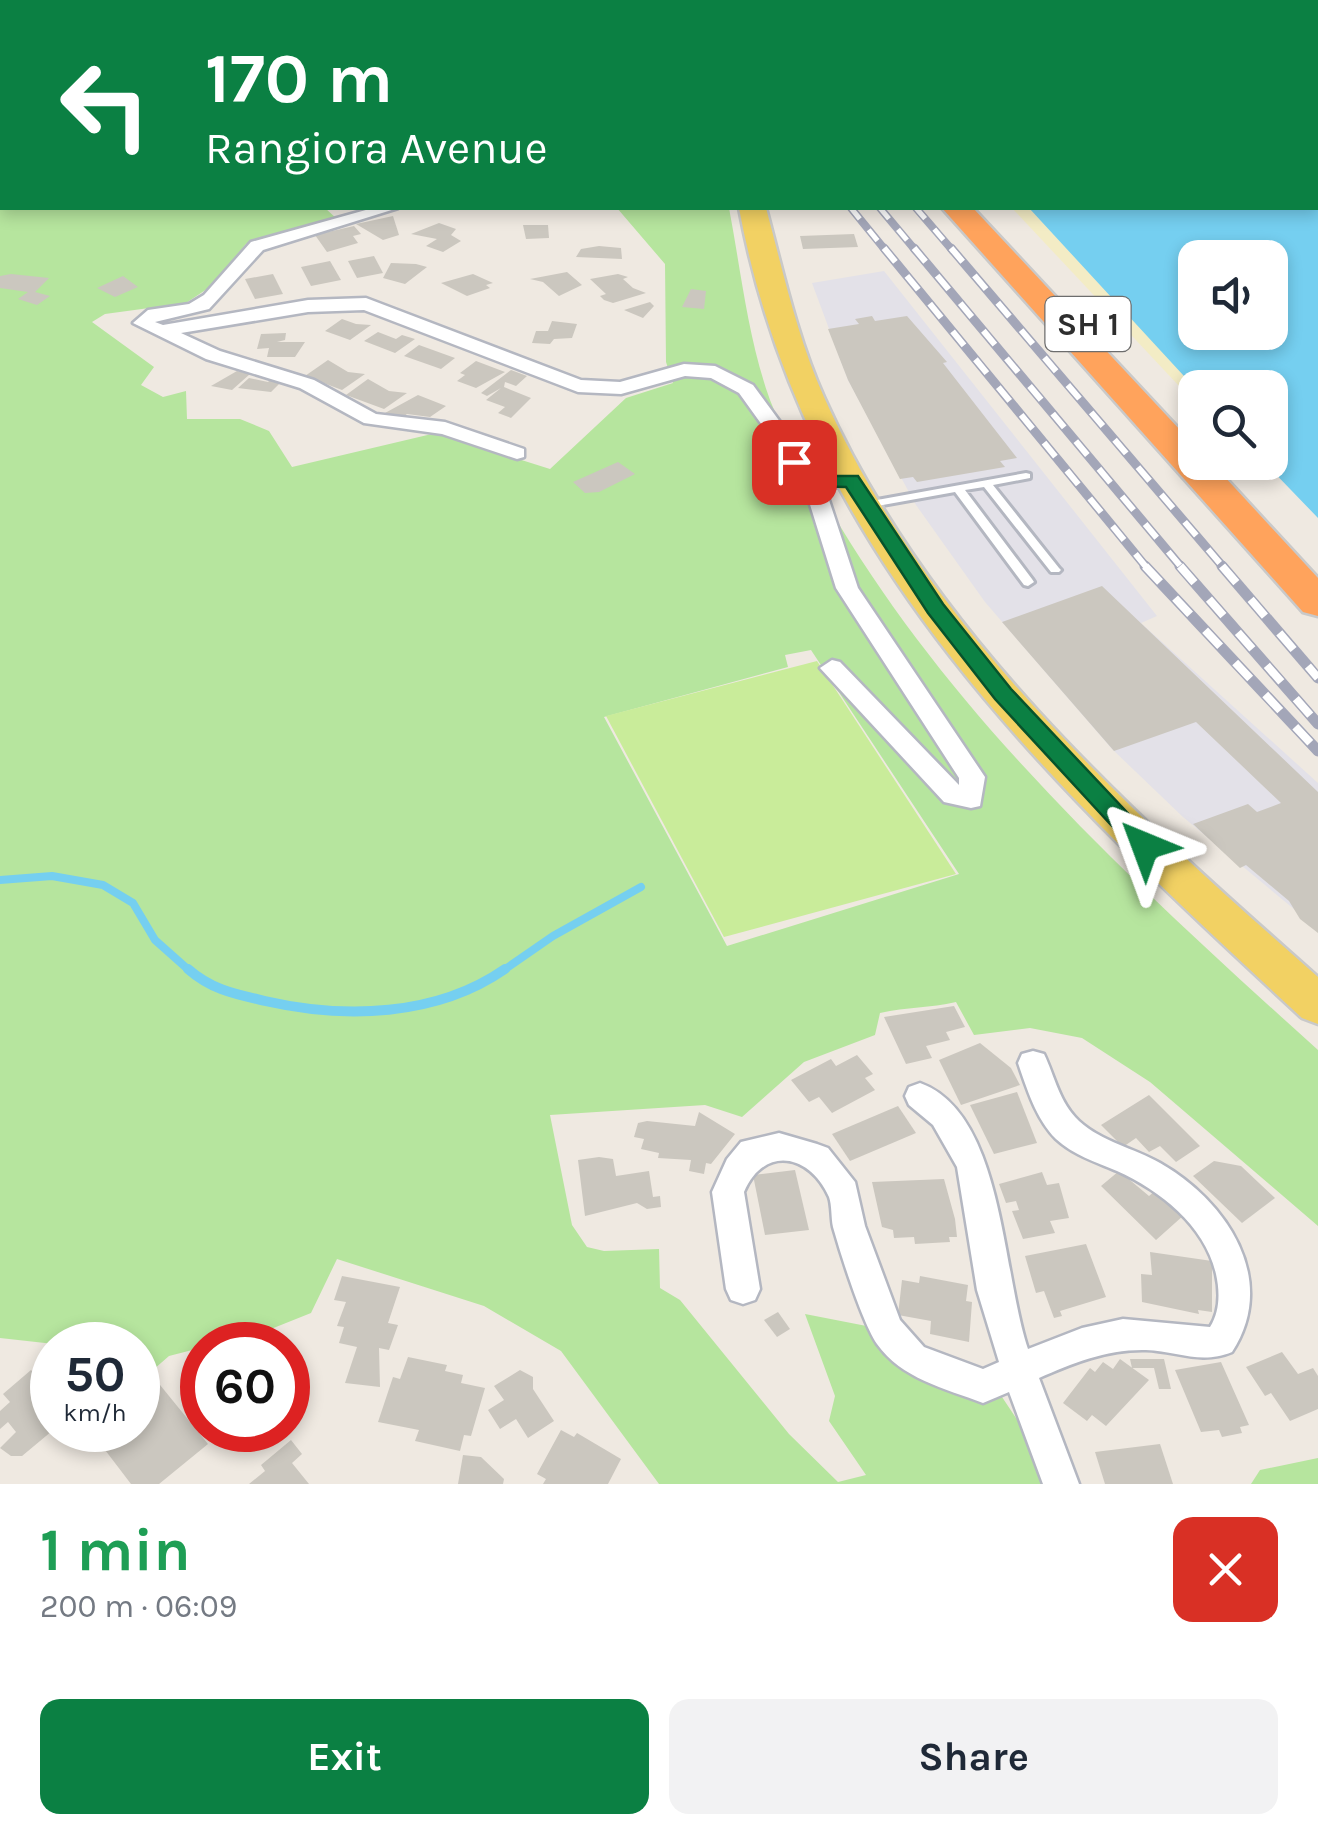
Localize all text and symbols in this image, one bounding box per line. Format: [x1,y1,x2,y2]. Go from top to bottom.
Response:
text: 170 m [205,38,393,120]
icon: left [40,40,170,170]
text: Rangiora Avenue [205,122,548,174]
map controls [1178,240,1288,480]
button: sound [1178,240,1288,350]
road number: SH 1 [1046,297,1130,351]
button: search [1178,370,1288,480]
pin [752,420,837,505]
icon: arrive [767,435,822,490]
position arrow [1093,794,1197,898]
speed limit sign: 60 [180,1322,310,1452]
text: 50 [65,1345,125,1404]
text: km/h [63,1398,127,1427]
text: 1 min [40,1515,191,1585]
button: close [1173,1517,1278,1622]
text: 200 m · 06:09 [40,1588,237,1625]
button: Exit [40,1699,649,1814]
button: Share [669,1699,1278,1814]

